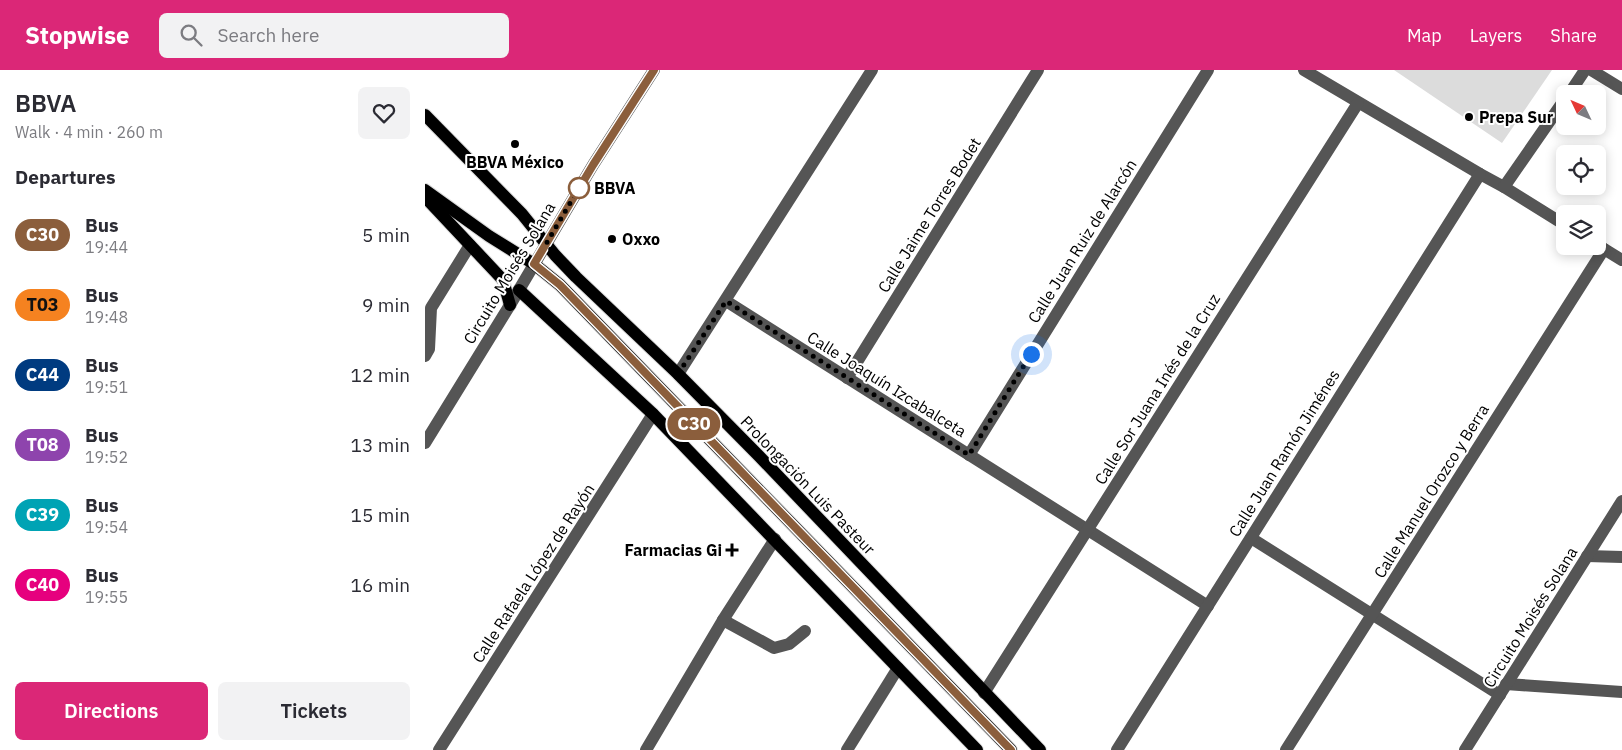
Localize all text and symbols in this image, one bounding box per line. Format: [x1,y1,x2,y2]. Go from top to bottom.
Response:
search box [159,13,509,58]
text: Stopwise [25,19,129,51]
icon: search [177,21,205,49]
text: Search here [217,23,319,47]
text: Map [1407,24,1442,47]
text: Layers [1470,24,1522,47]
text: Share [1550,24,1597,47]
north arrow [1556,85,1606,135]
map controls [1556,85,1606,255]
text: BBVA [15,87,76,119]
button: heart [358,87,410,139]
place label: Prepa Sur [1479,107,1554,127]
marker: Prepa Sur [1463,111,1475,123]
text: Walk · 4 min · 260 m [15,122,163,142]
street label: Calle Jaime Torres Bodet [873,134,985,296]
marker: BBVA México [509,138,521,150]
button: locate [1556,145,1606,195]
place label: BBVA México [466,152,564,172]
street label: Calle Juan Ruiz de Alarcón [1023,155,1141,327]
text: Departures [15,165,115,189]
marker: BBVA [568,177,590,199]
place label: BBVA [594,178,635,198]
street label: Circuito Moisés Solana [459,198,560,348]
button: layers [1556,205,1606,255]
text: Bus [85,213,119,237]
text: C30 [26,223,59,246]
text: 5 min [362,223,410,247]
place label: Oxxo [622,229,660,249]
marker: Oxxo [606,233,618,245]
text: 19:44 [85,237,128,257]
text: Bus [85,283,119,307]
street label: Calle Sor Juana Inés de la Cruz [1090,290,1224,488]
text: T03 [26,293,59,316]
text: 9 min [362,293,410,317]
text: 19:48 [85,307,128,327]
street label: Calle Joaquín Izcabalceta [804,327,971,441]
your location [1019,342,1044,367]
text: Bus [85,353,119,377]
text: C44 [26,363,59,386]
text: 12 min [351,363,410,387]
street label: Calle Juan Ramón Jiménes [1224,366,1344,540]
text: 19:51 [85,377,128,397]
street label: Calle Manuel Orozco y Berra [1369,400,1493,582]
line badge: C30 [665,408,723,440]
street label: Prolongación Luis Pasteur [737,411,880,559]
text: C30 [677,412,711,435]
text: Bus [85,423,119,447]
text: T08 [26,433,59,456]
text: 13 min [351,433,410,457]
text: 19:52 [85,447,128,467]
street label: Calle Rafaela López de Rayón [467,480,599,666]
text: Bus [85,493,119,517]
text: C39 [26,503,59,526]
text: 15 min [351,503,410,527]
text: 19:54 [85,517,128,537]
place label: Farmacias Gi [624,540,722,560]
street label: Circuito Moisés Solana [1479,543,1582,691]
marker: Farmacias Gi [726,544,738,556]
text: Bus [85,563,119,587]
text: C40 [26,573,59,596]
text: 16 min [351,573,410,597]
text: 19:55 [85,587,128,607]
button: Directions [15,682,208,740]
button: Tickets [218,682,410,740]

